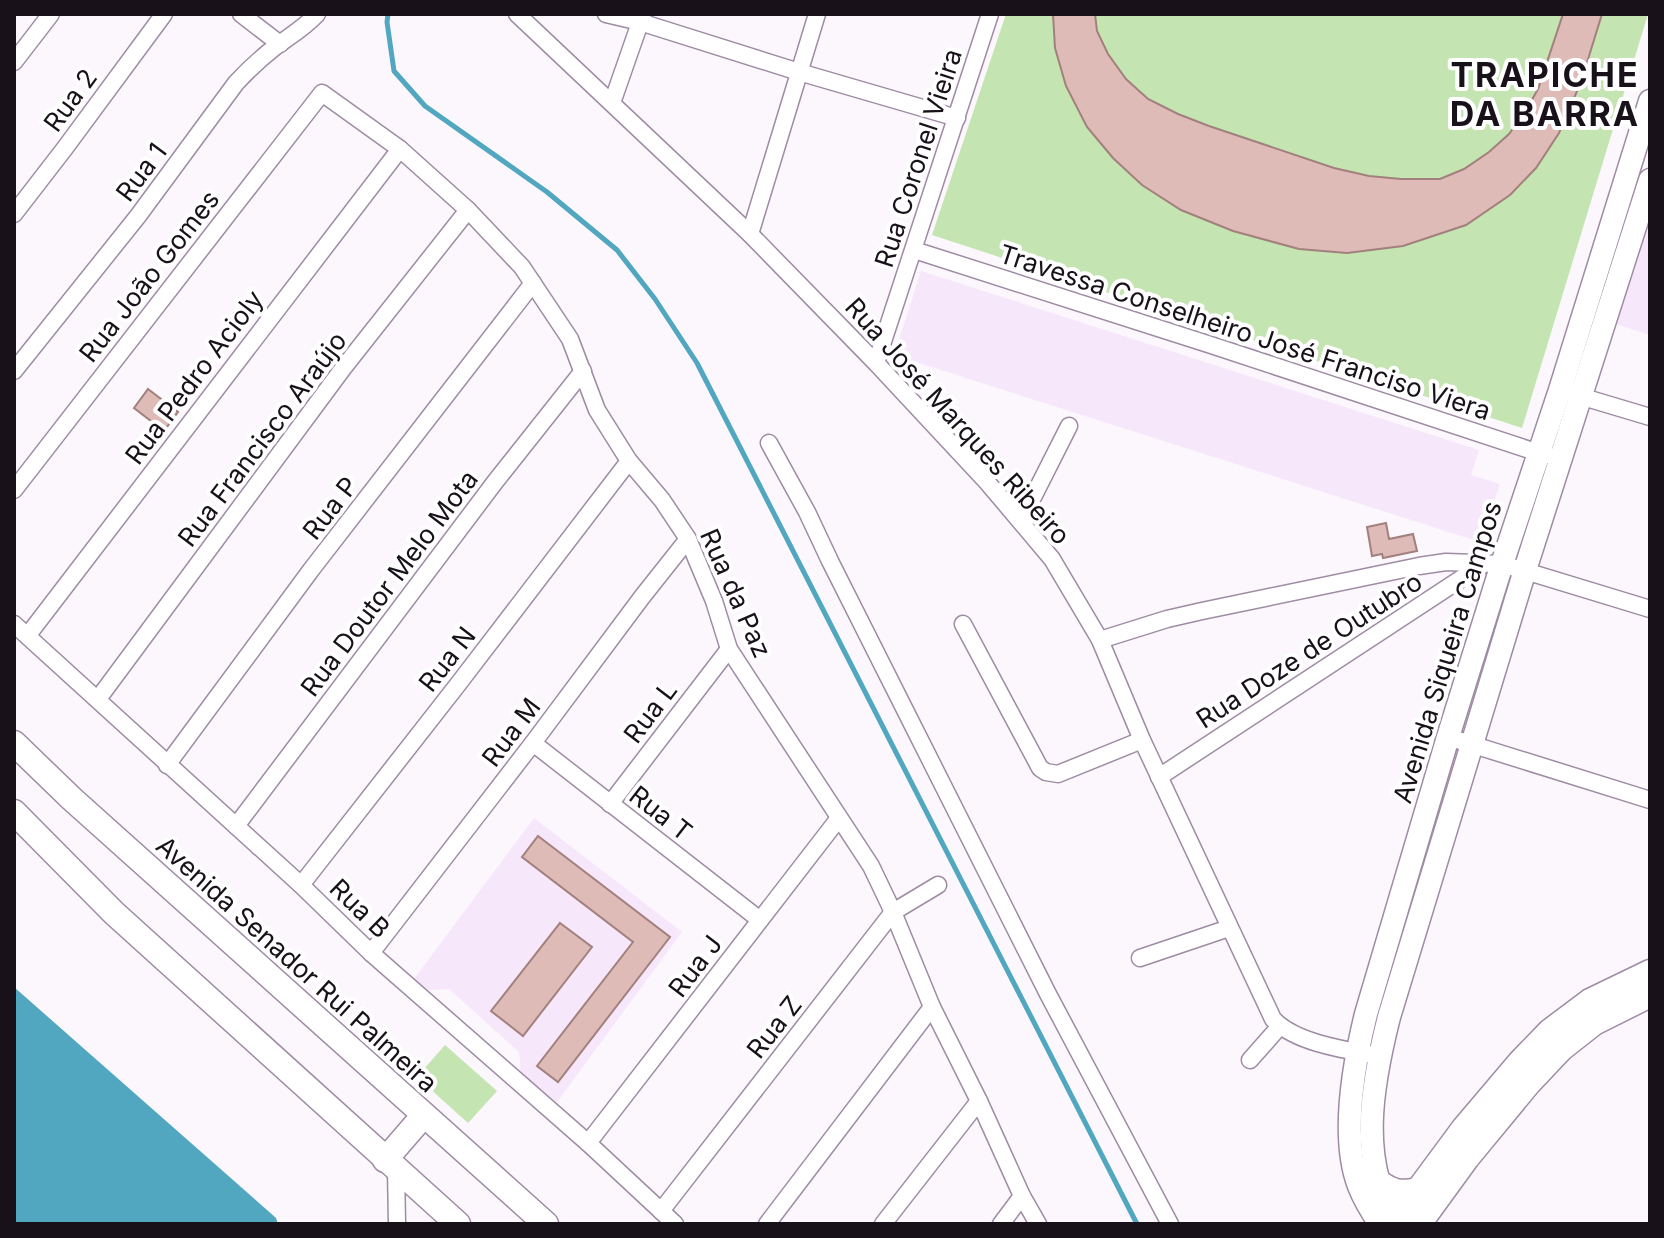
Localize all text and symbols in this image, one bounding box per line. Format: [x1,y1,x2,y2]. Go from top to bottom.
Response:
street label: Rua Coronel Vieira [868,45,968,271]
district label: TRAPICHE DA BARRA [1450,54,1640,134]
street label: Rua 2 [37,63,103,137]
street label: Rua 1 [109,137,173,207]
street label: Rua João Gomes [72,184,226,368]
street label: Travessa Conselheiro José Franciso Viera [995,238,1495,426]
street label: Rua Pedro Acioly [119,284,269,470]
street label: Rua José Marques Ribeiro [839,291,1077,551]
street label: Rua Francisco Araújo [171,326,353,552]
street label: Rua Doutor Melo Mota [294,464,484,702]
street label: Rua P [296,471,364,545]
street label: Avenida Siqueira Campos [1386,497,1508,807]
street label: Rua da Paz [694,524,778,662]
street label: Rua Doze de Outubro [1190,565,1428,735]
street label: Rua N [412,620,482,698]
street label: Rua L [617,675,683,749]
street label: Rua M [475,692,547,772]
street label: Rua T [624,779,698,847]
street label: Avenida Senador Rui Palmeira [150,830,444,1098]
street label: Rua B [324,872,396,944]
street label: Rua J [662,929,728,1003]
street label: Rua Z [740,990,808,1064]

